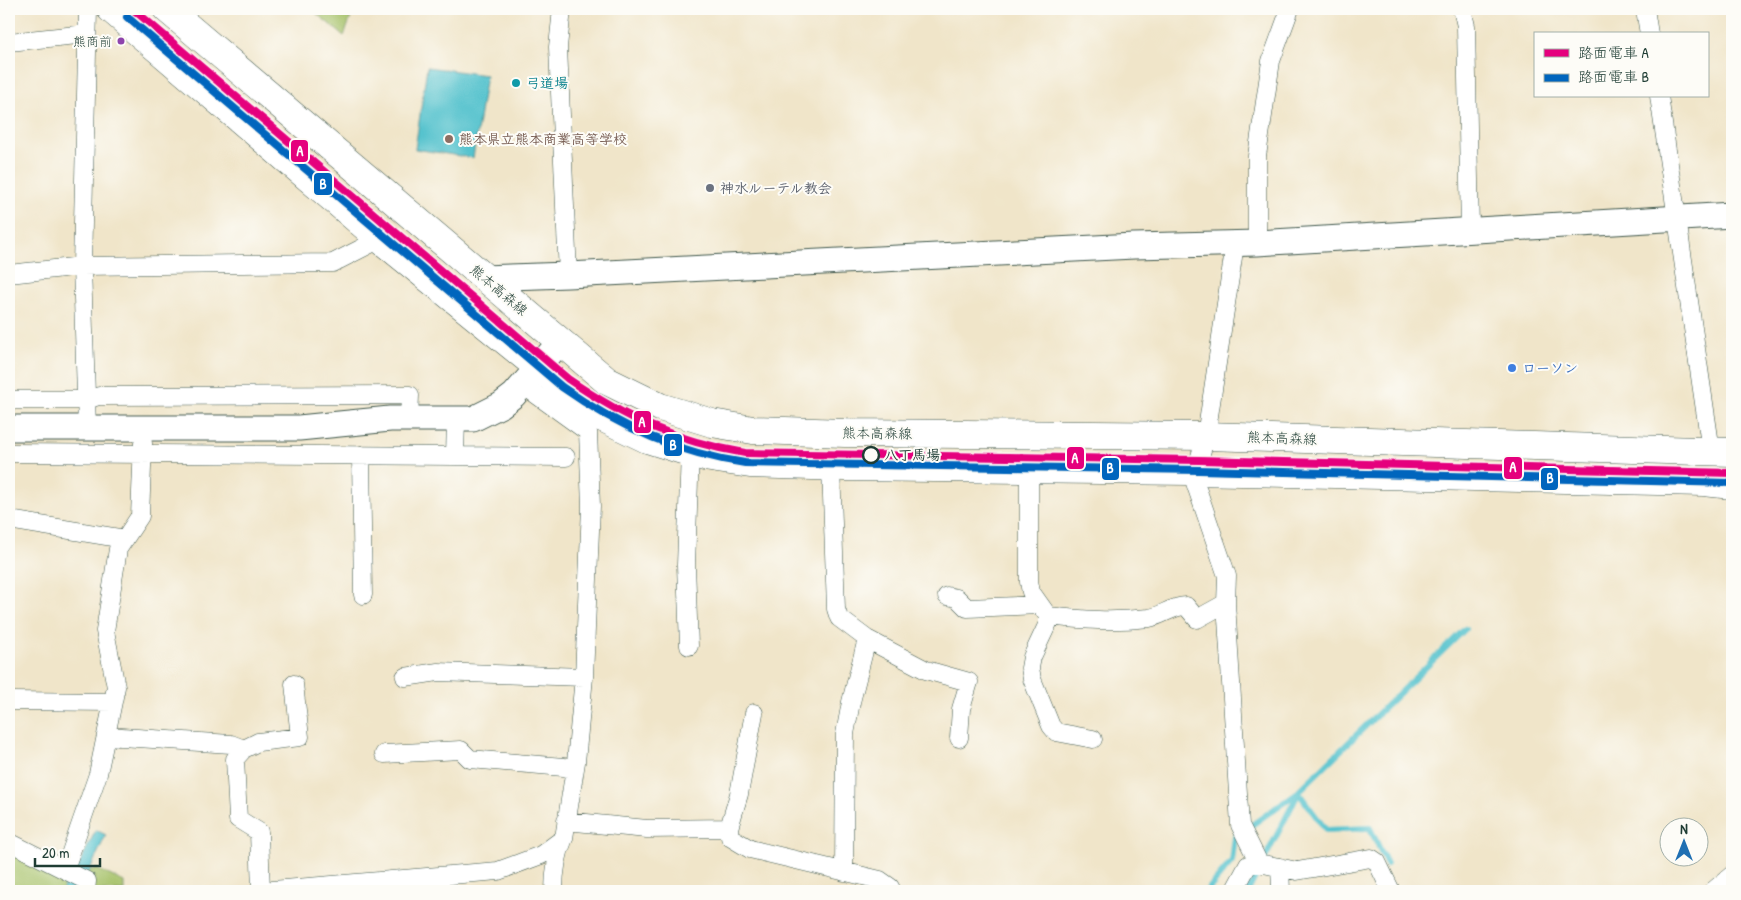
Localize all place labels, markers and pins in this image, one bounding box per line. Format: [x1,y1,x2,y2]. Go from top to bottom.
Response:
place label: 熊商前 [73,32,112,50]
marker: 熊商前 [116,36,126,46]
place label: 弓道場 [526,73,568,92]
marker: 弓道場 [510,77,522,89]
place label: 熊本県立熊本商業高等学校 [459,129,627,148]
marker: 熊本県立熊本商業高等学校 [443,133,455,145]
place label: 神水ルーテル教会 [720,178,832,197]
marker: 神水ルーテル教会 [704,182,716,194]
place label: ローソン [1522,358,1578,377]
marker: ローソン [1506,362,1518,374]
place label: 八丁馬場 [884,445,940,464]
marker: 八丁馬場 [862,446,880,464]

